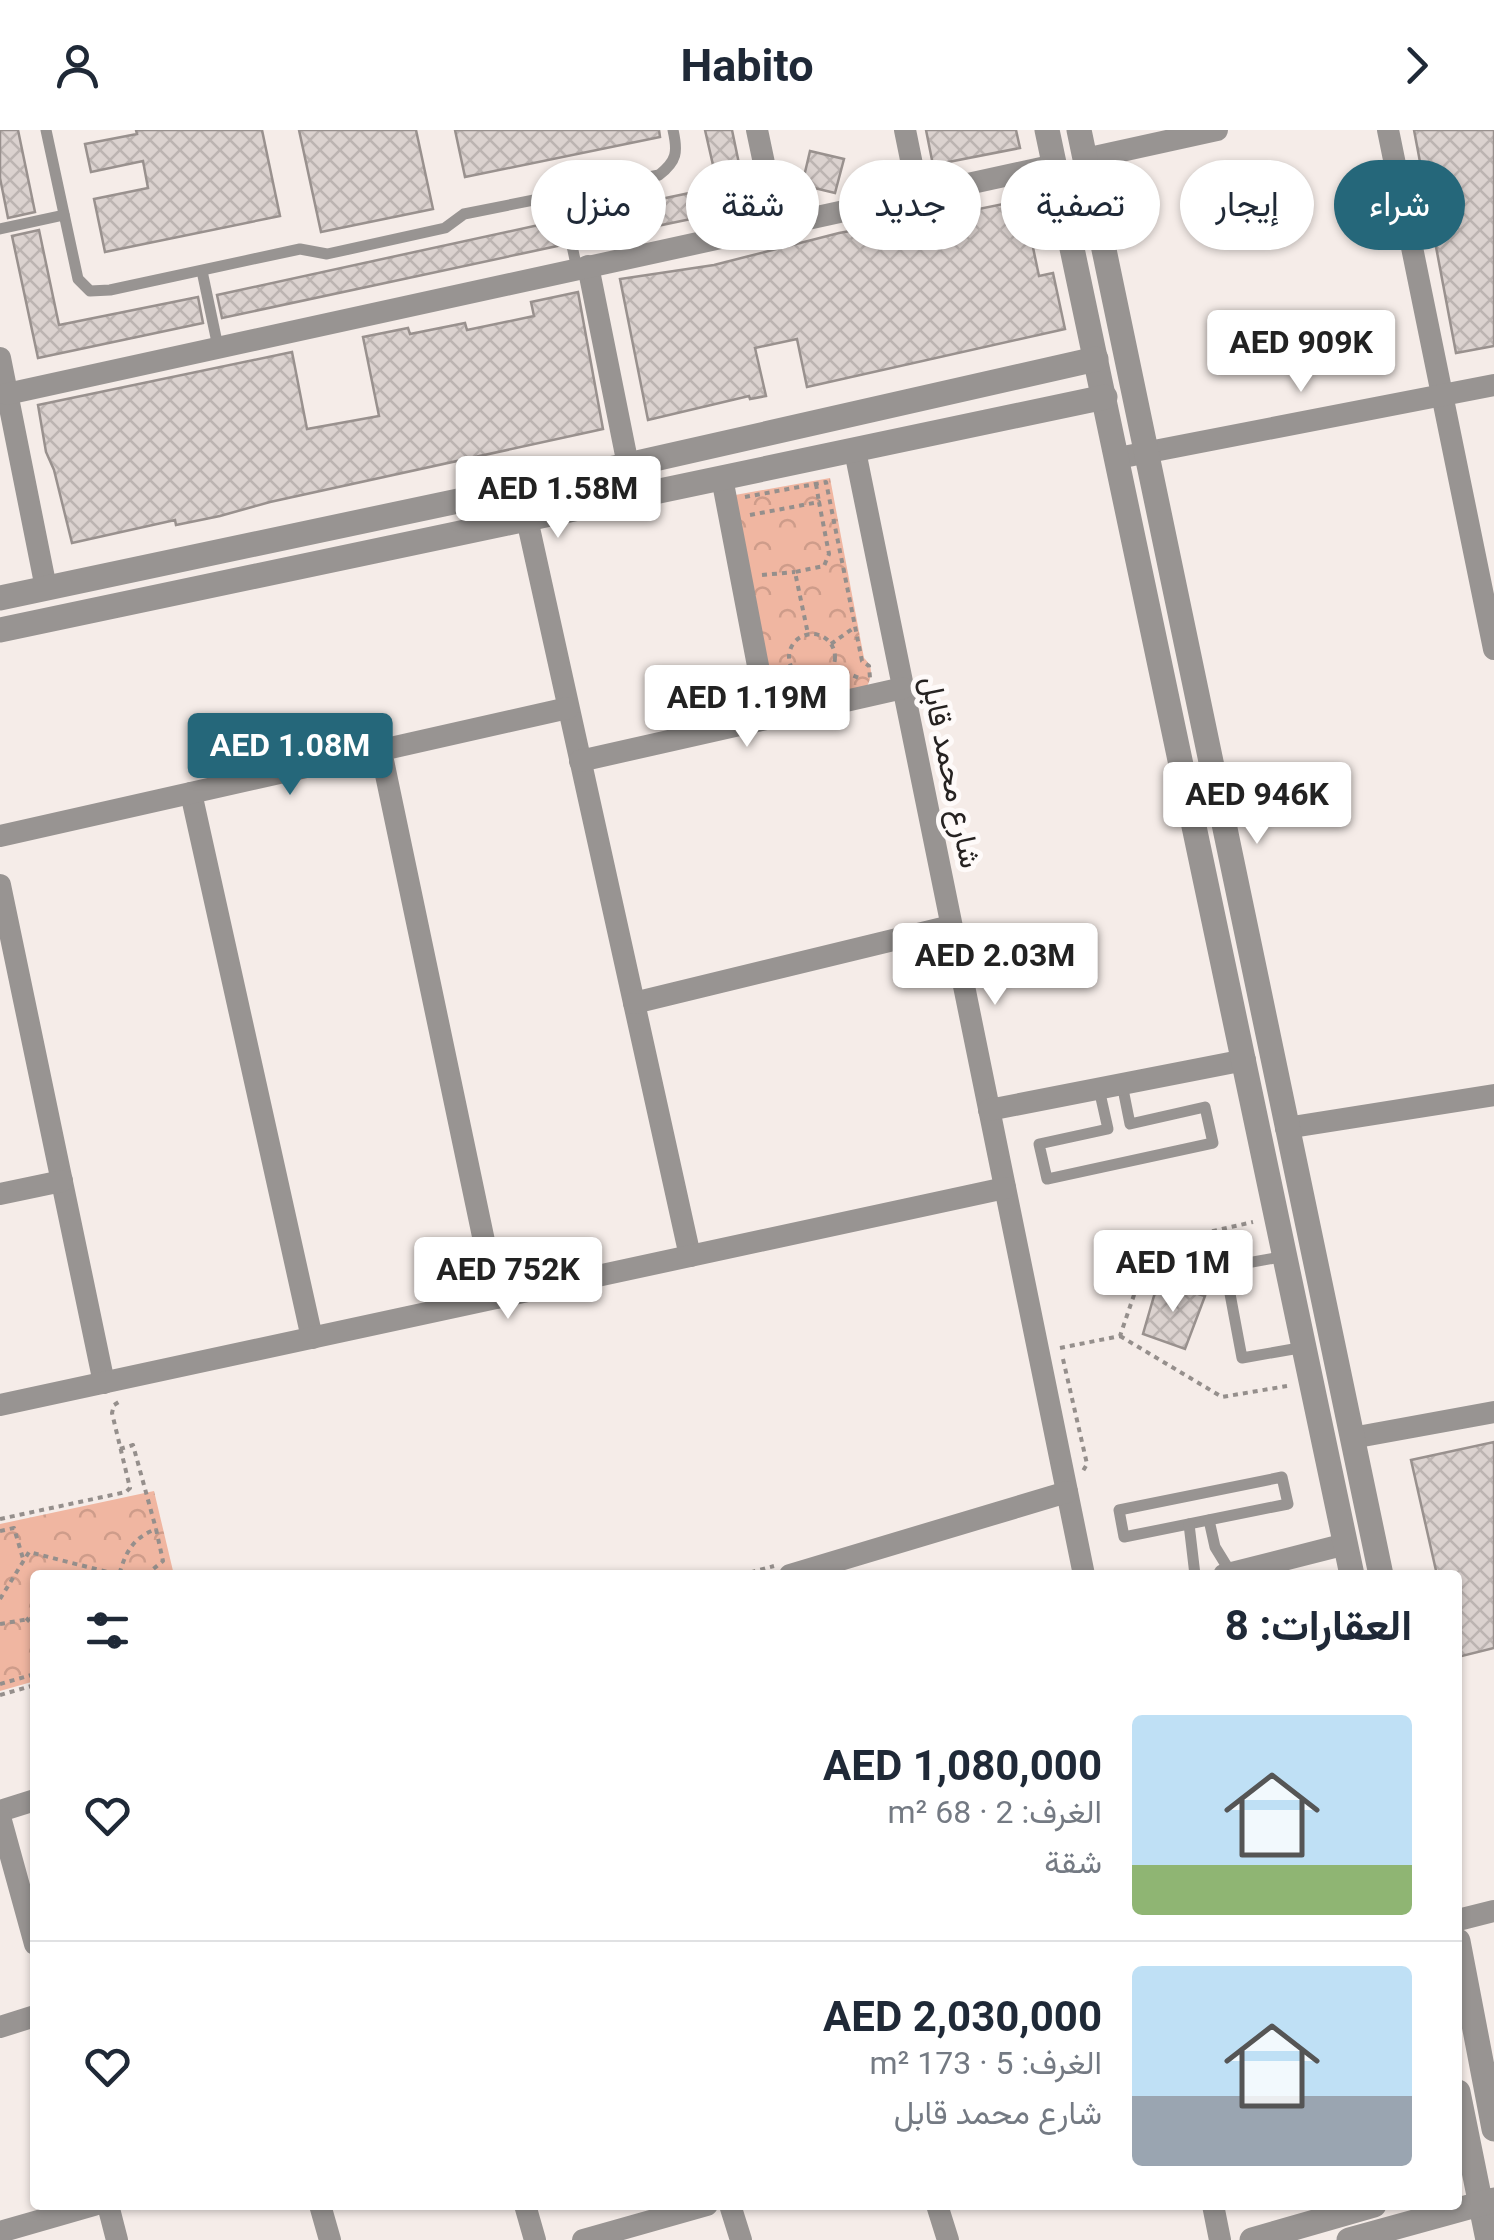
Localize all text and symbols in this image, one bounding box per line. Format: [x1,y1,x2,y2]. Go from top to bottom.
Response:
icon: person [50,38,105,93]
icon: forward [1389,38,1444,93]
text: Habito [680,39,814,92]
chip: منزل [531,160,666,250]
chip: شقة [686,160,819,250]
chip: جديد [839,160,981,250]
chip: تصفية [1001,160,1160,250]
chip: إيجار [1180,160,1314,250]
chip: شراء [1334,160,1465,250]
pin: AED 909K [1198,310,1404,395]
text: AED 909K [1229,323,1373,361]
pin: AED 1.58M [444,456,672,541]
text: AED 1.58M [478,469,638,507]
pin: AED 1.19M [633,665,861,750]
street label: شارع محمد قابل [911,673,989,872]
text: AED 1.19M [667,678,827,716]
pin: AED 1.08M [176,713,404,798]
text: AED 1.08M [210,726,370,764]
pin: AED 946K [1154,762,1360,847]
text: AED 946K [1185,775,1329,813]
pin: AED 2.03M [881,923,1109,1008]
text: AED 2.03M [915,936,1075,974]
pin: AED 1M [1092,1230,1254,1315]
pin: AED 752K [405,1237,611,1322]
text: AED 1M [1116,1243,1230,1281]
text: AED 752K [436,1250,580,1288]
text: العقارات: 8 [1225,1601,1412,1650]
icon: filters [80,1603,135,1658]
text: AED 1,080,000 [823,1741,1102,1790]
icon: home [1212,1755,1332,1875]
icon: heart [80,1788,135,1843]
text: الغرف: 2 · 68 m² [888,1793,1102,1831]
text: شقة [1044,1843,1102,1881]
text: AED 2,030,000 [823,1992,1102,2041]
icon: home [1212,2006,1332,2126]
icon: heart [80,2039,135,2094]
text: الغرف: 5 · 173 m² [870,2044,1102,2082]
text: شارع محمد قابل [894,2094,1102,2132]

